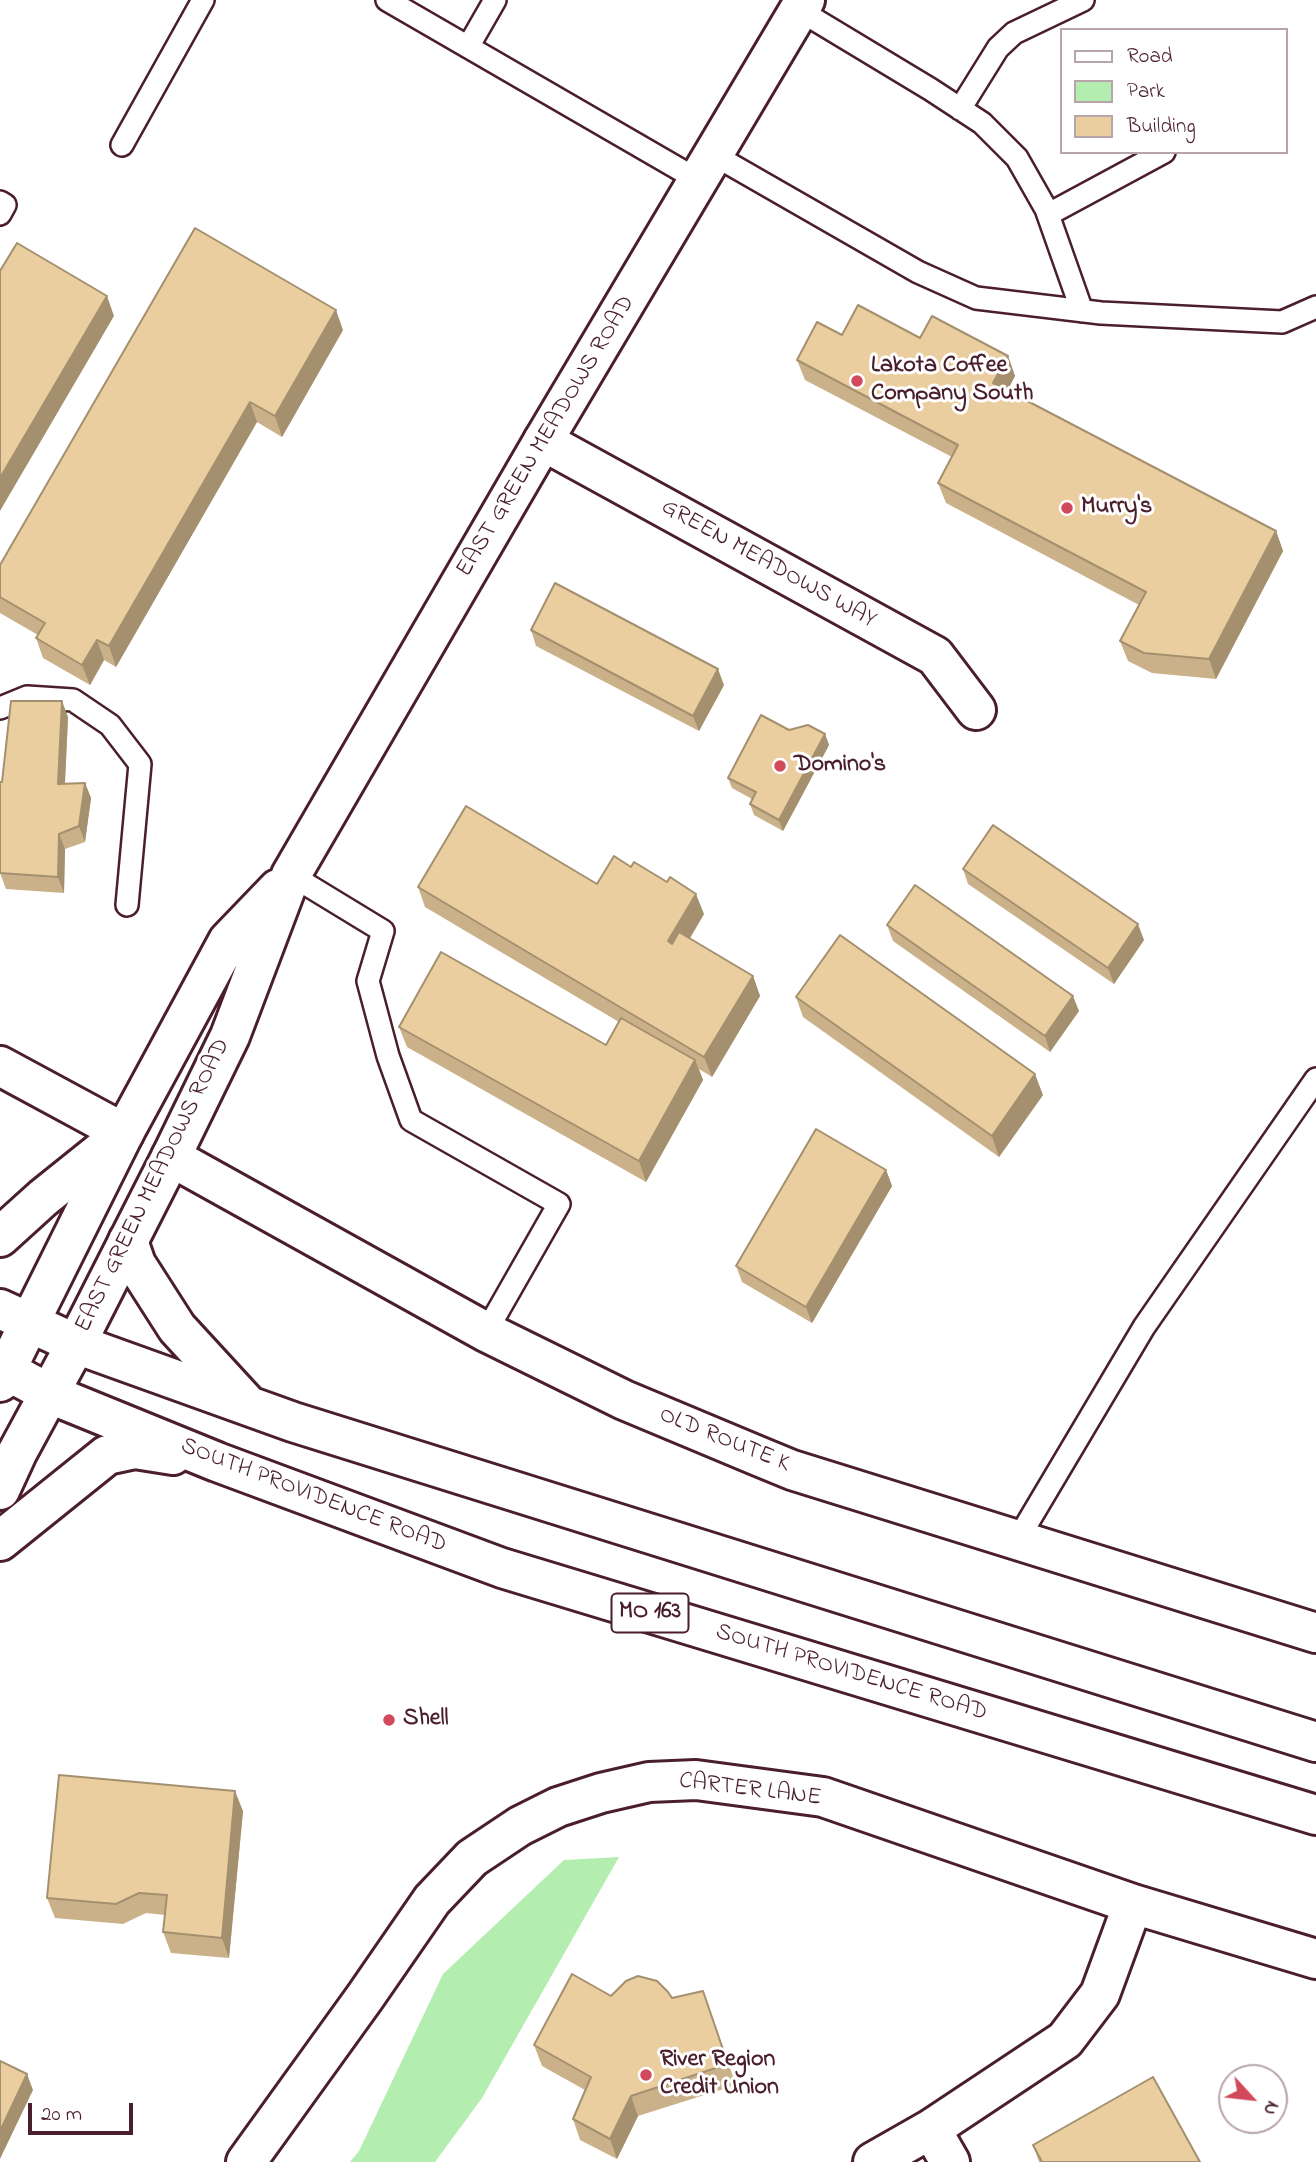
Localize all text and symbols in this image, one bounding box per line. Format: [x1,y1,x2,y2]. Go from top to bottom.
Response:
legend [1060,28,1288,154]
text: Road [1127,42,1173,72]
text: Park [1127,77,1165,107]
text: Building [1127,112,1196,142]
street label: EAST GREEN MEADOWS ROAD [451,291,643,583]
place label: Lakota Coffee Company South [871,353,1033,409]
marker: Lakota Coffee Company South [849,373,865,389]
street label: GREEN MEADOWS WAY [655,494,881,636]
place label: Murry's [1081,494,1152,522]
marker: Murry's [1059,500,1075,516]
place label: Domino's [794,752,886,780]
marker: Domino's [772,758,788,774]
street label: EAST GREEN MEADOWS ROAD [70,1035,238,1337]
street label: OLD ROUTE K [654,1402,794,1480]
street label: SOUTH PROVIDENCE ROAD [176,1433,450,1561]
road number: MO 163 [612,1594,688,1632]
street label: SOUTH PROVIDENCE ROAD [712,1619,990,1729]
place label: Shell [403,1706,449,1734]
marker: Shell [381,1712,397,1728]
street label: CARTER LANE [677,1768,823,1814]
place label: River Region Credit Union [660,2047,779,2103]
north arrow [1218,2064,1288,2134]
marker: River Region Credit Union [638,2067,654,2083]
scale bar [32,2088,136,2132]
text: N [1255,2096,1285,2120]
text: 20 m [41,2100,82,2130]

